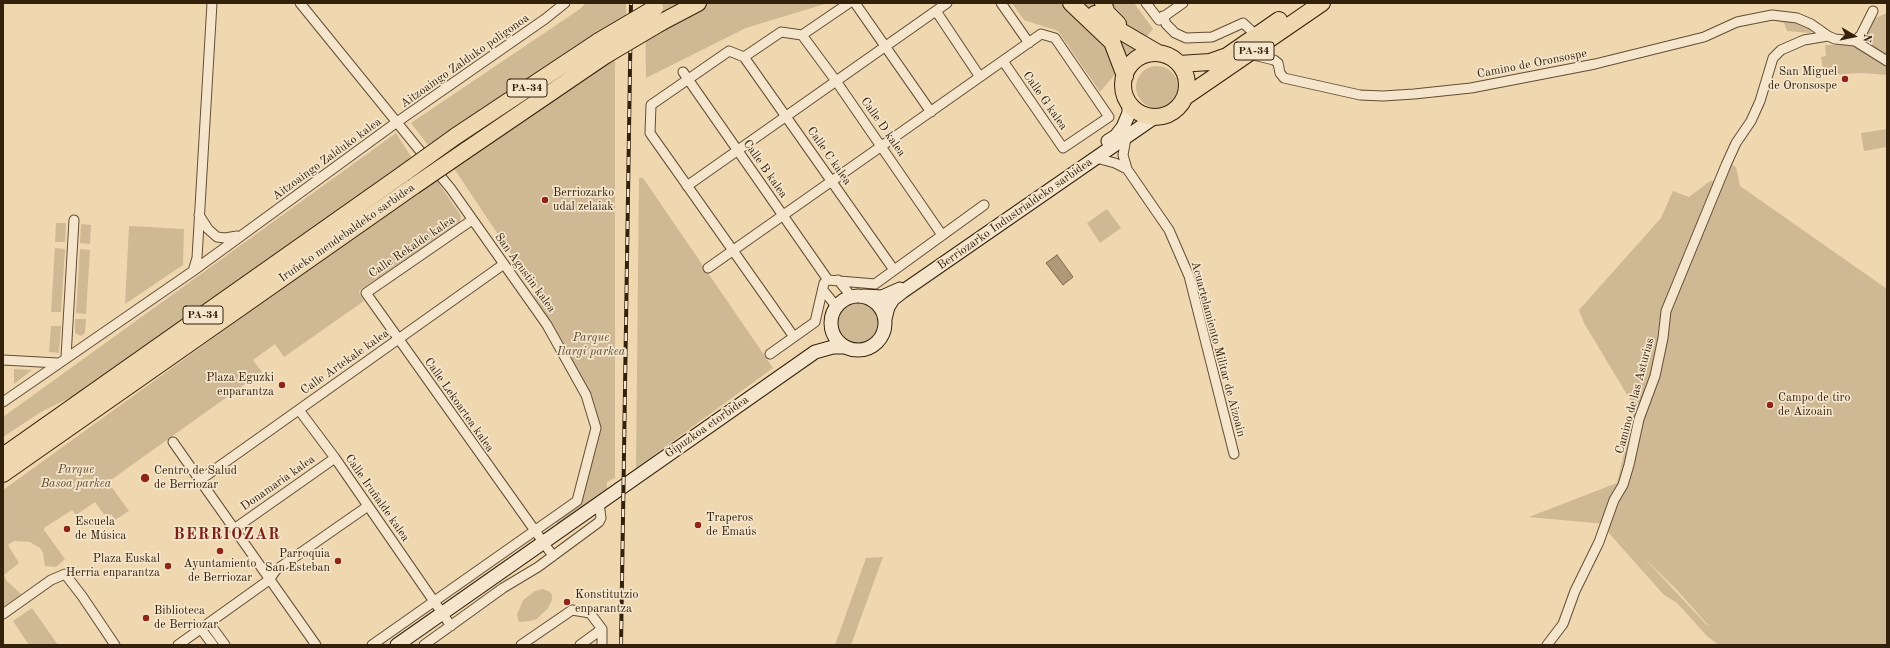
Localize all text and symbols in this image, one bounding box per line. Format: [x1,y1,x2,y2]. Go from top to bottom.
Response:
street label: Aitzoaingo Zalduko poligonoa [398,11,532,111]
north arrow [1834,16,1874,56]
text: N [1860,33,1872,43]
road number: PA-34 [1234,42,1274,60]
street label: Camino de Oronsospe [1476,46,1588,82]
place label: San Miguel de Oronsospe [1768,65,1837,93]
street label: Calle G kalea [1020,69,1070,133]
marker: San Miguel de Oronsospe [1840,74,1850,84]
road number: PA-34 [507,79,547,97]
street label: Calle D kalea [857,95,909,159]
street label: Aitzoaingo Zalduko kalea [270,115,384,203]
street label: Calle C kalea [804,124,854,188]
street label: Calle B kalea [740,137,790,201]
street label: Berriozarko Industrialdeko sarbidea [935,155,1095,273]
street label: Iruñeko mendebaldeko sarbidea [276,180,418,286]
place label: Berriozarko udal zelaiak [553,186,614,214]
marker: Berriozarko udal zelaiak [540,195,550,205]
street label: Calle Rekalde kalea [366,213,458,281]
street label: San Agustin kalea [491,230,559,316]
street label: Acuartelamiento Militar de Aizoain [1188,260,1248,438]
road number: PA-34 [183,306,223,324]
street label: Calle Artekale kalea [298,326,392,398]
park label: Parque Ilargi parkea [557,331,625,359]
street label: Camino de las Asturias [1613,336,1657,456]
street label: Calle Lekoartea kalea [421,355,497,455]
place label: Plaza Eguzki enparantza [206,371,274,399]
marker: Plaza Eguzki enparantza [277,380,287,390]
place label: Campo de tiro de Aizoain [1778,391,1850,419]
street label: Gipuzkoa etorbidea [662,393,752,461]
marker: Campo de tiro de Aizoain [1765,400,1775,410]
street label: Donamaria kalea [238,452,318,514]
street label: Calle Iruñalde kalea [342,452,412,544]
park label: Parque Basoa parkea [41,463,111,491]
place label: Centro de Salud de Berriozar [154,464,237,492]
marker: Centro de Salud de Berriozar [139,472,151,484]
place label: Traperos de Emaús [706,511,756,539]
place label: Escuela de Música [75,515,126,543]
marker: Traperos de Emaús [693,520,703,530]
marker: Escuela de Música [62,524,72,534]
district label: BERRIOZAR [173,525,281,545]
marker: Ayuntamiento de Berriozar [215,546,225,556]
place label: Parroquia San Esteban [265,547,330,575]
place label: Plaza Euskal Herria enparantza [66,552,160,580]
marker: Parroquia San Esteban [333,556,343,566]
place label: Ayuntamiento de Berriozar [184,557,256,585]
marker: Plaza Euskal Herria enparantza [163,561,173,571]
place label: Konstitutzio enparantza [575,588,638,616]
marker: Konstitutzio enparantza [562,597,572,607]
place label: Biblioteca de Berriozar [154,604,218,632]
marker: Biblioteca de Berriozar [141,613,151,623]

